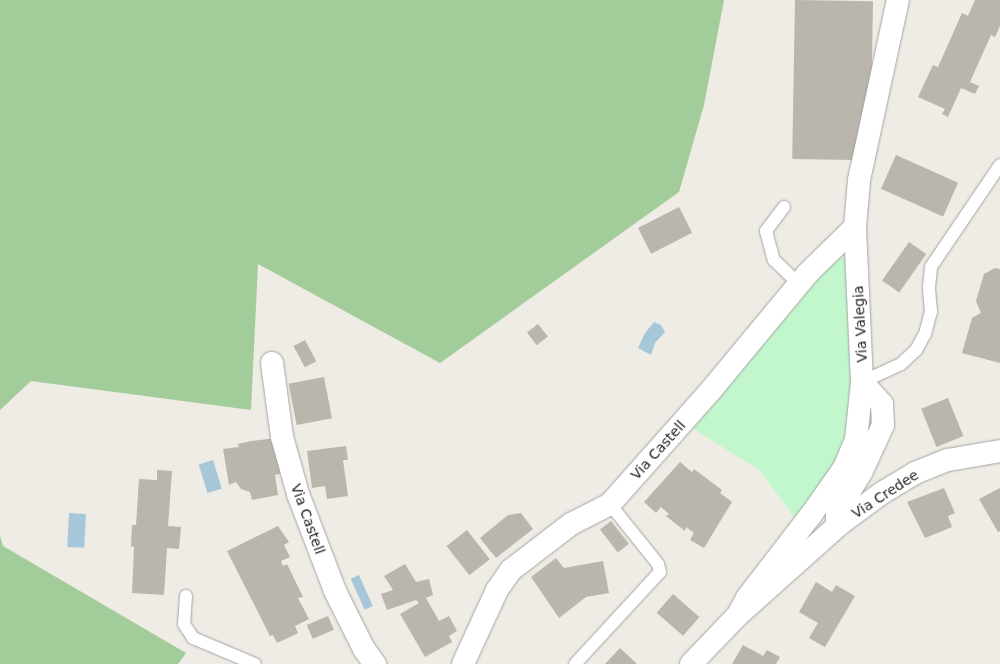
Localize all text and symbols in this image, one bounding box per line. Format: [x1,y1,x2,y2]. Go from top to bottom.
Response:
street label: Via Valegia [850,285,870,363]
street label: Via Castell [627,417,689,483]
street label: Via Credee [848,466,922,522]
street label: Via Castell [287,481,329,557]

